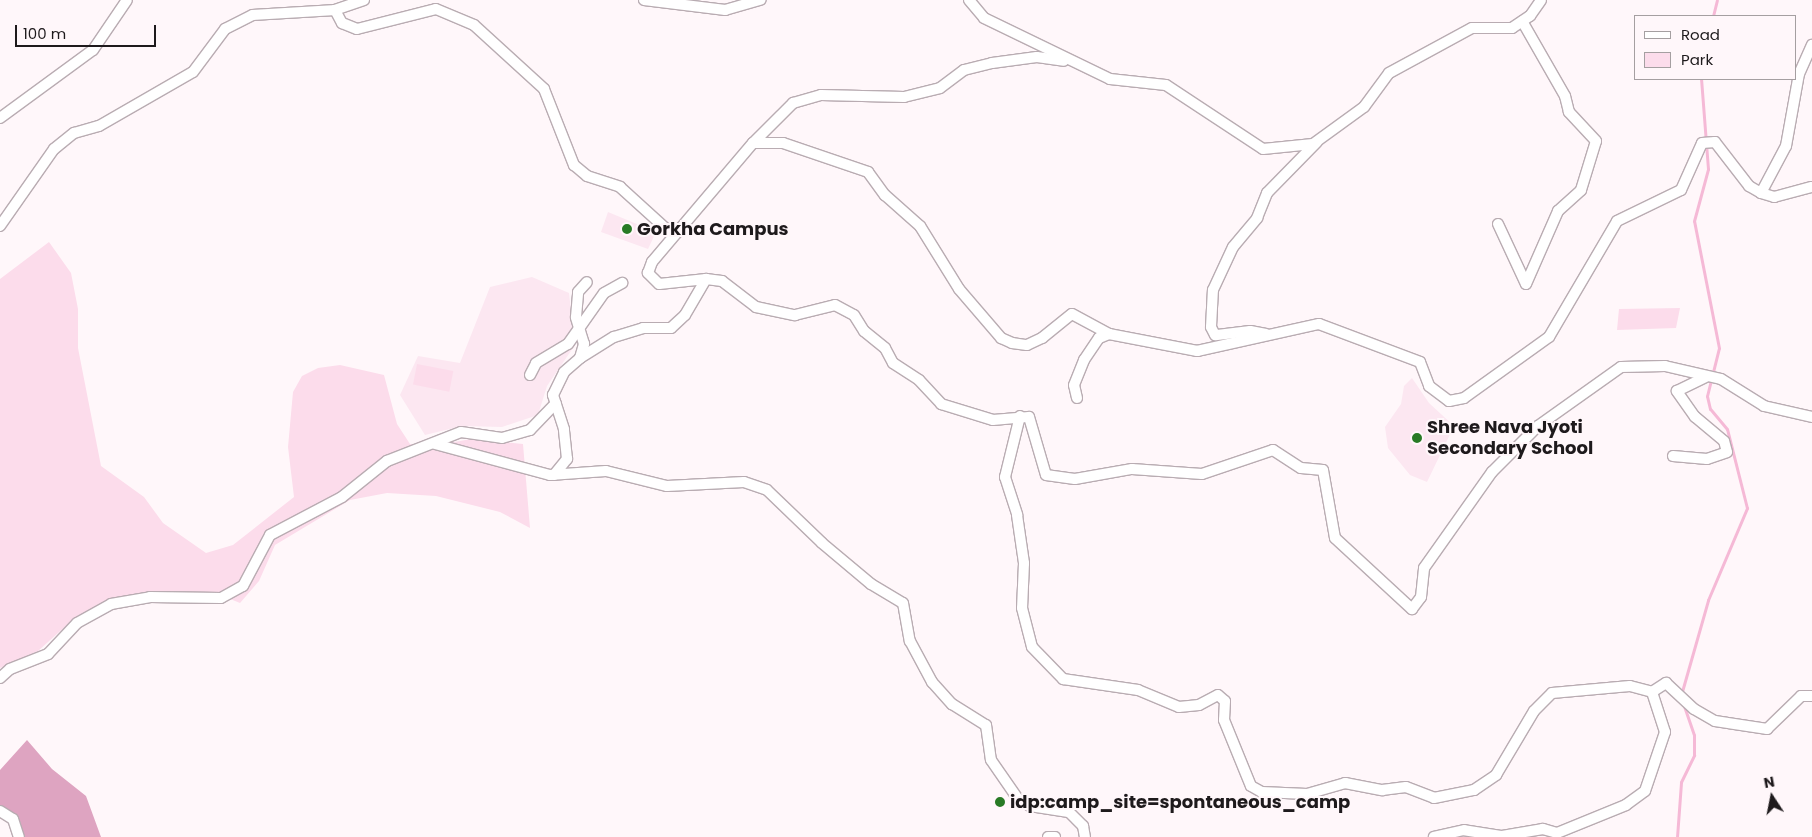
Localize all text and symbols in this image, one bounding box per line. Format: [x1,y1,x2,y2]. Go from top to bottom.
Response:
scale bar [18,15,159,47]
legend [1634,15,1797,80]
text: 100 m [23,23,66,44]
text: Road [1681,24,1720,45]
text: Park [1681,49,1713,70]
place label: Gorkha Campus [637,218,789,240]
marker: Gorkha Campus [621,223,633,235]
place label: Shree Nava Jyoti Secondary School [1427,417,1593,459]
marker: Shree Nava Jyoti Secondary School [1411,432,1423,444]
text: N [1762,771,1776,793]
north arrow [1747,772,1797,822]
place label: idp:camp_site=spontaneous_camp [1010,791,1350,813]
marker: idp:camp_site=spontaneous_camp [994,796,1006,808]

